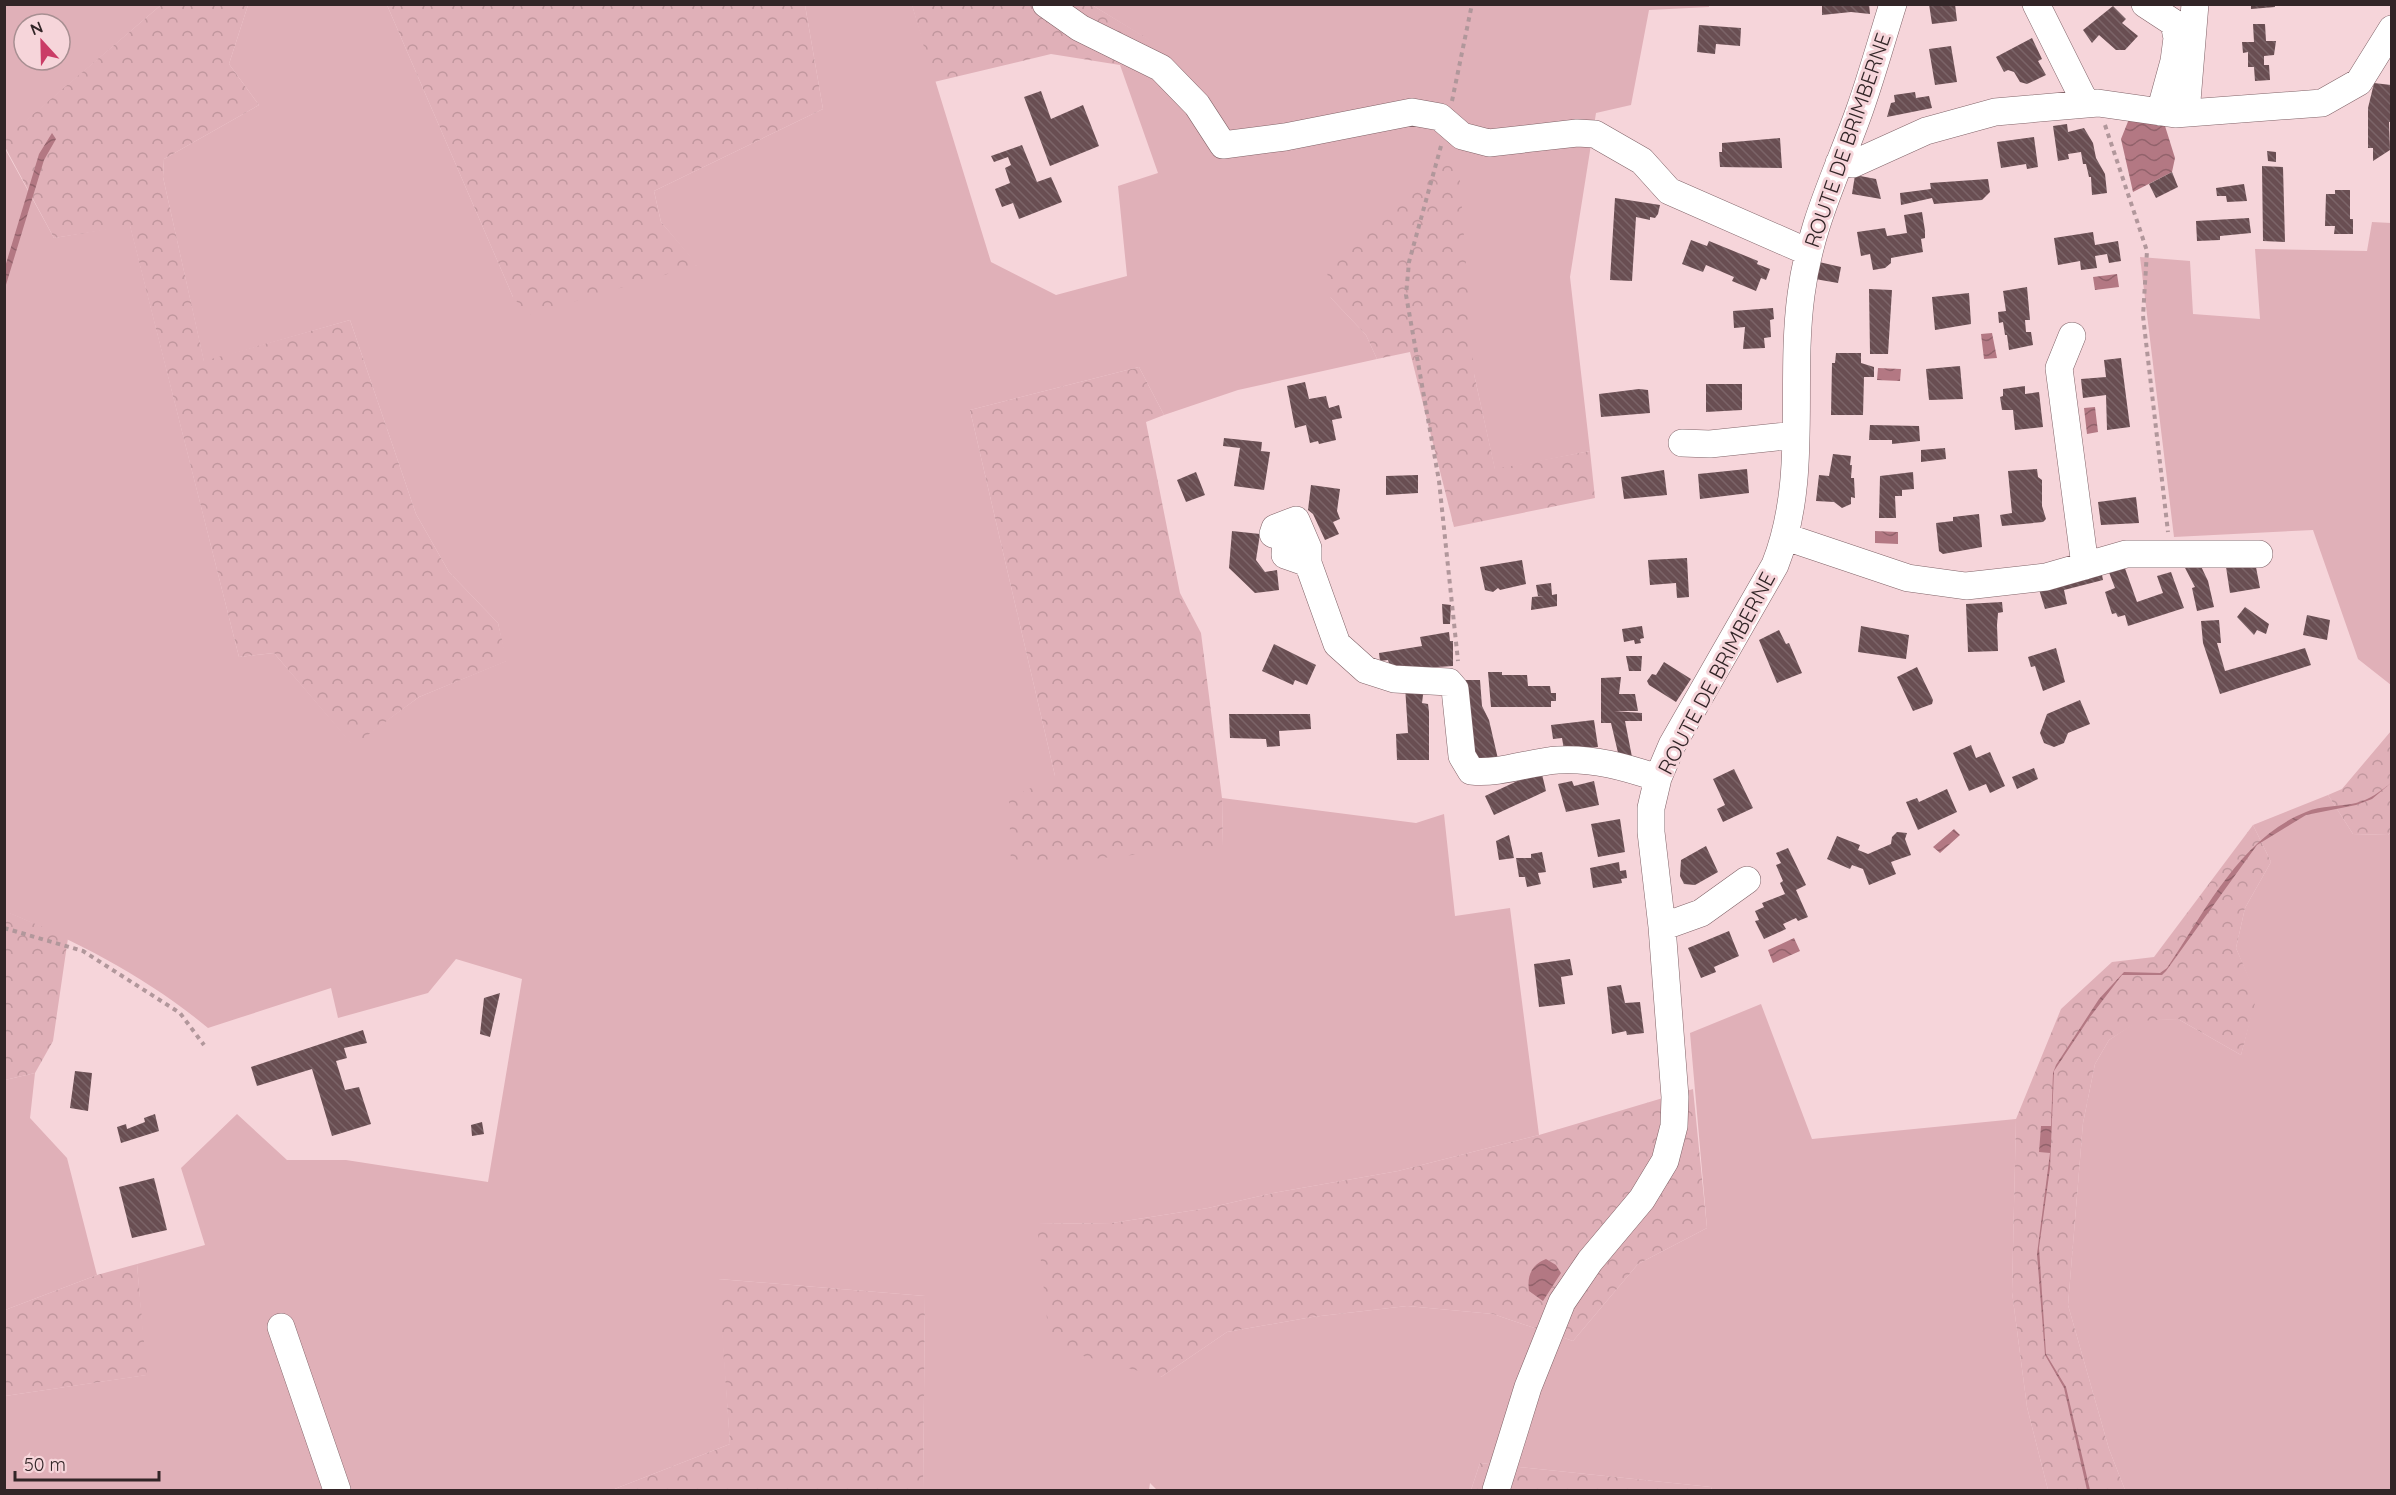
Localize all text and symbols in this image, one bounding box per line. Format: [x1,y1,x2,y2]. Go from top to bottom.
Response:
north arrow [12,12,72,72]
text: N [27,17,46,40]
street label: ROUTE DE BRIMBERNE [1798,29,1896,251]
street label: ROUTE DE BRIMBERNE [1652,567,1780,779]
scale bar [15,1444,159,1482]
text: 50 m [24,1453,66,1476]

